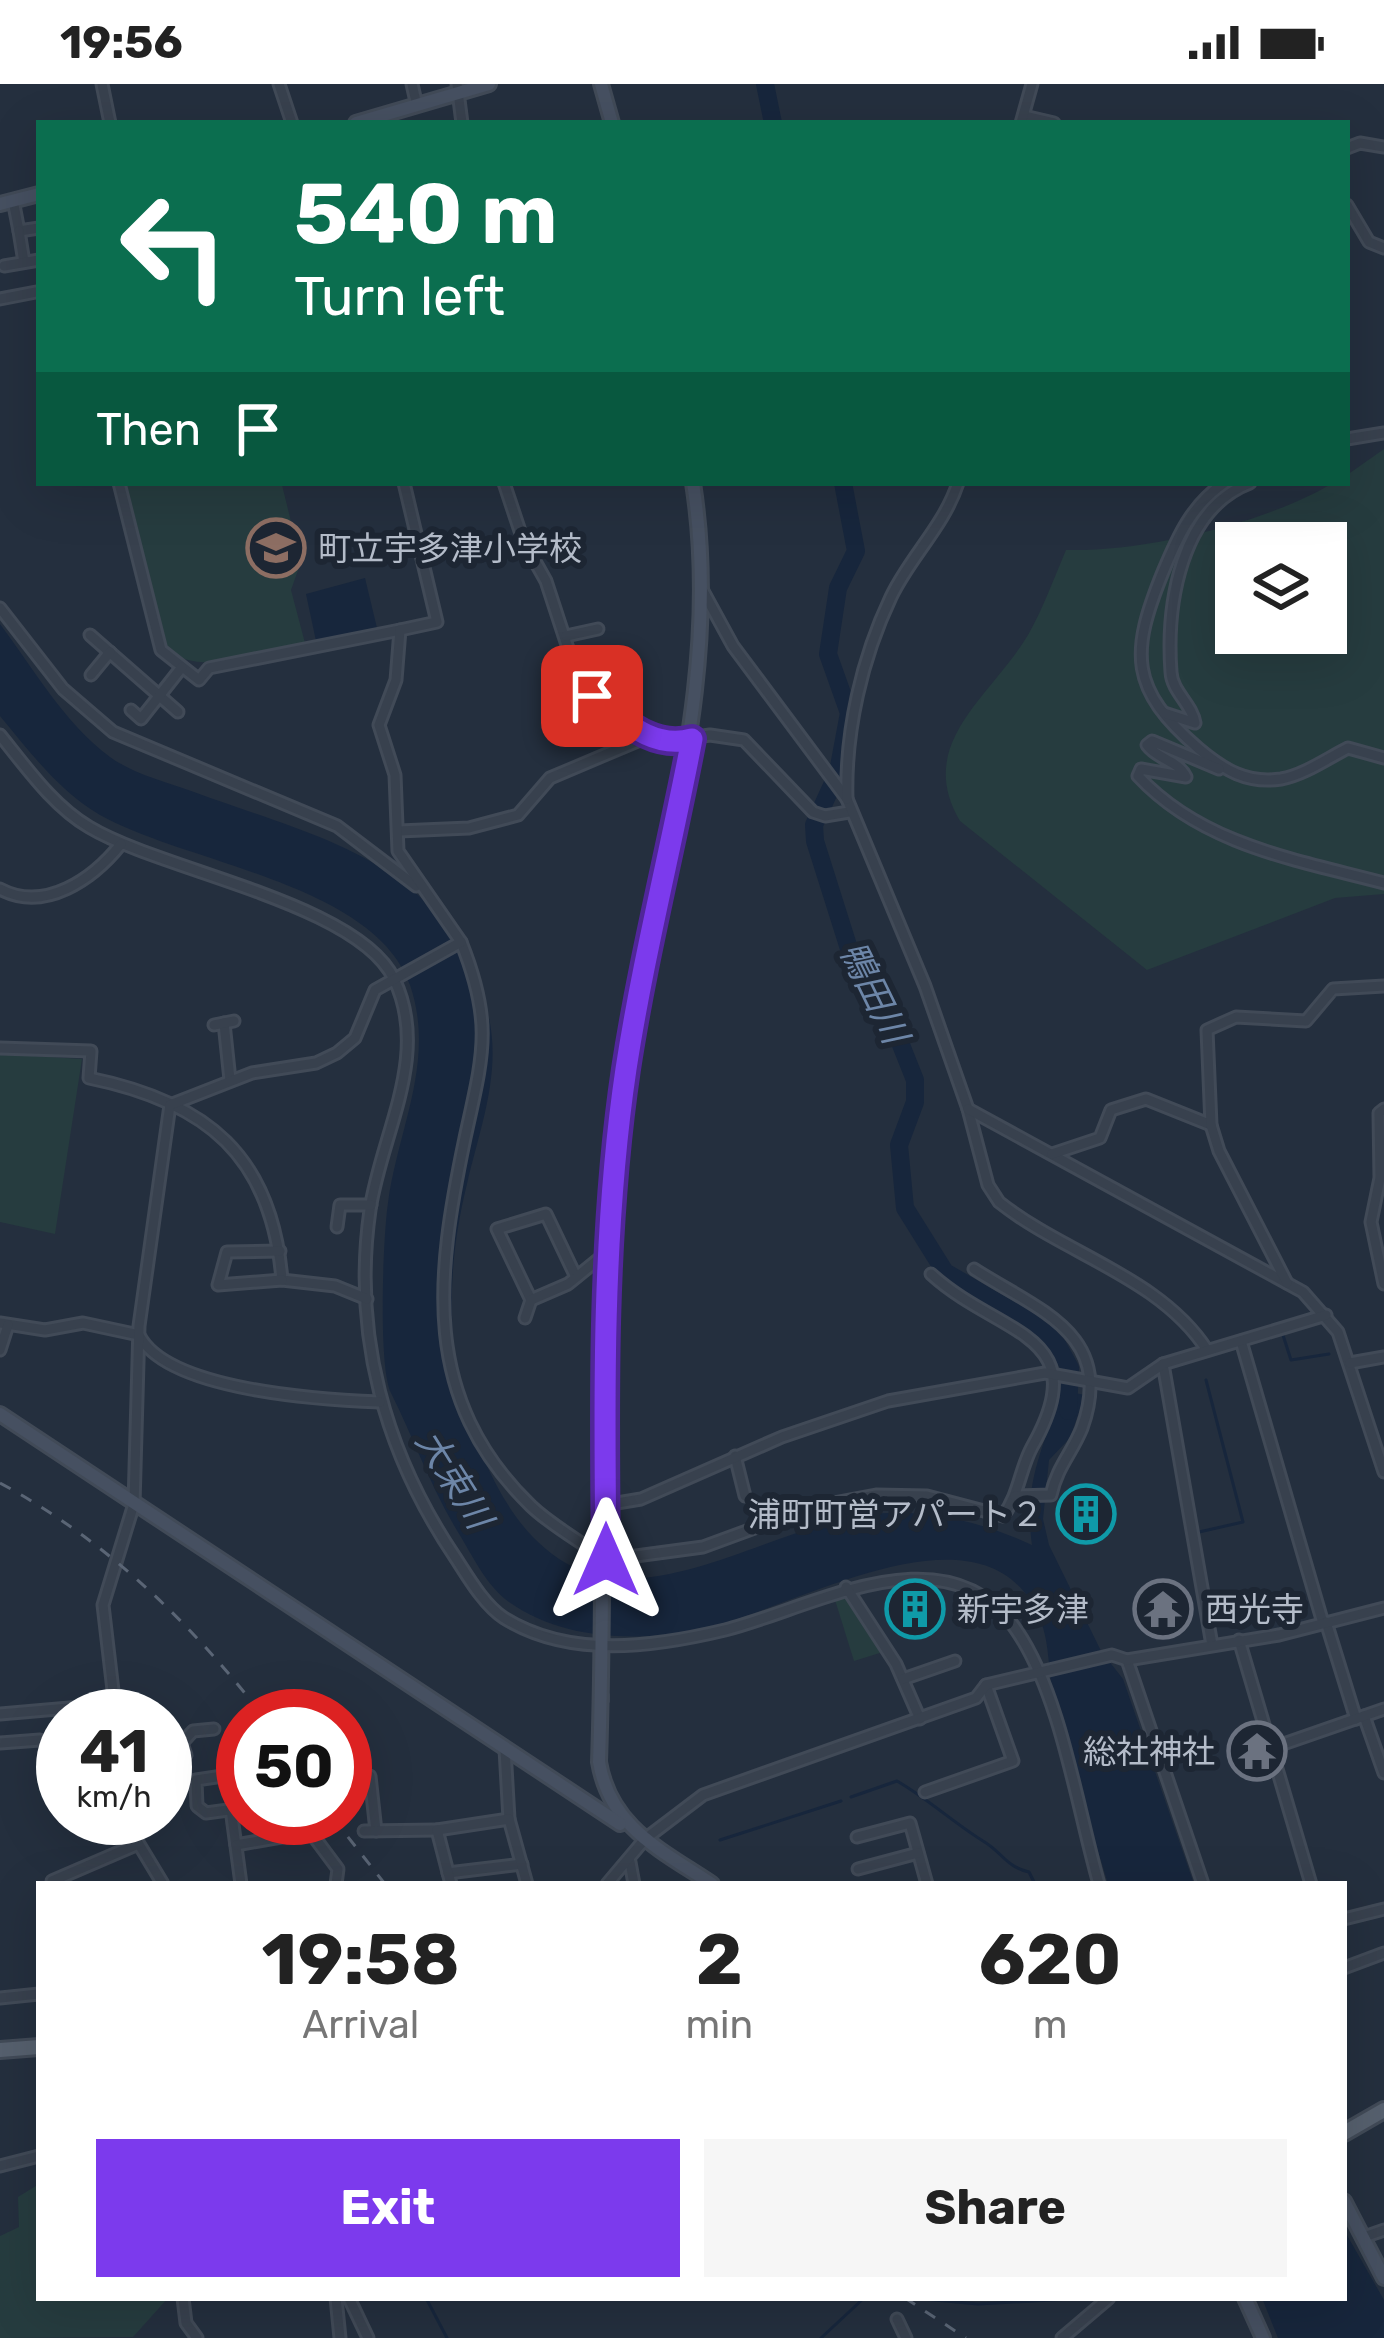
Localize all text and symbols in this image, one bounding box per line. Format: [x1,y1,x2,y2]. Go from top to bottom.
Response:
text: 19:56 [60,16,183,69]
text: 540 m [294,164,558,264]
icon: left [96,168,252,324]
text: Turn left [294,265,505,329]
icon: arrive [225,396,291,462]
text: Then [96,403,201,456]
school or university icon: 町立宇多津小学校 [245,517,307,579]
map controls [1215,522,1347,654]
button: layers [1215,522,1347,654]
place label: 町立宇多津小学校 [318,529,582,568]
pin [541,645,643,747]
icon: arrive [559,663,625,729]
water label: 鴨田川 [831,934,919,1054]
water label: 大束川 [407,1422,503,1540]
building icon: 浦町町営アパート２ [1055,1483,1117,1545]
place label: 浦町町営アパート２ [748,1495,1044,1534]
position arrow [543,1497,669,1623]
building icon: 新宇多津 [884,1578,946,1640]
temple icon: 西光寺 [1132,1578,1194,1640]
place label: 新宇多津 [957,1590,1089,1629]
place label: 西光寺 [1205,1590,1304,1629]
speed limit sign: 50 [216,1689,372,1845]
text: 41 [79,1716,149,1787]
temple icon: 総社神社 [1226,1720,1288,1782]
place label: 総社神社 [1083,1732,1215,1771]
text: km/h [77,1779,151,1815]
text: 19:58 [262,1917,460,2002]
text: 2 [696,1917,743,2002]
text: 620 [979,1917,1121,2002]
text: Arrival [302,2002,419,2048]
text: min [685,2002,753,2048]
text: m [1033,2002,1067,2048]
button: Exit [96,2139,680,2277]
button: Share [704,2139,1287,2277]

